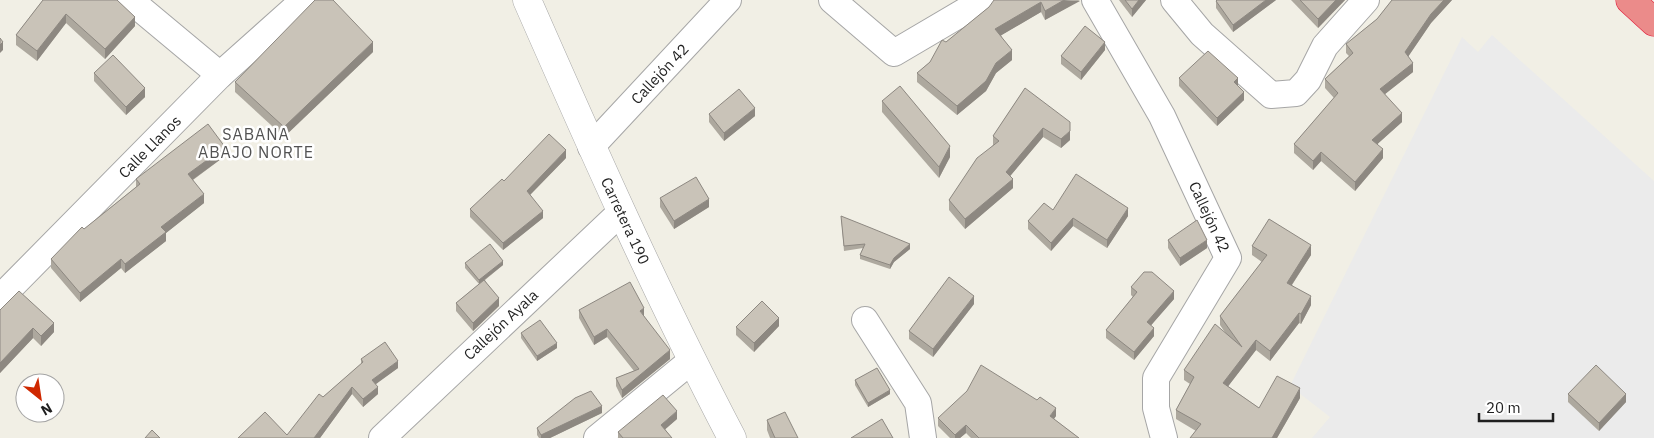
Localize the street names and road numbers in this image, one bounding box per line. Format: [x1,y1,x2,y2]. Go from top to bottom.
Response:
street label: Callejón 42 [627,39,692,108]
street label: Calle Llanos [114,111,185,182]
street label: Carretera 190 [597,174,654,267]
street label: Callejón 42 [1185,178,1234,255]
street label: Callejón Ayala [460,285,542,364]

